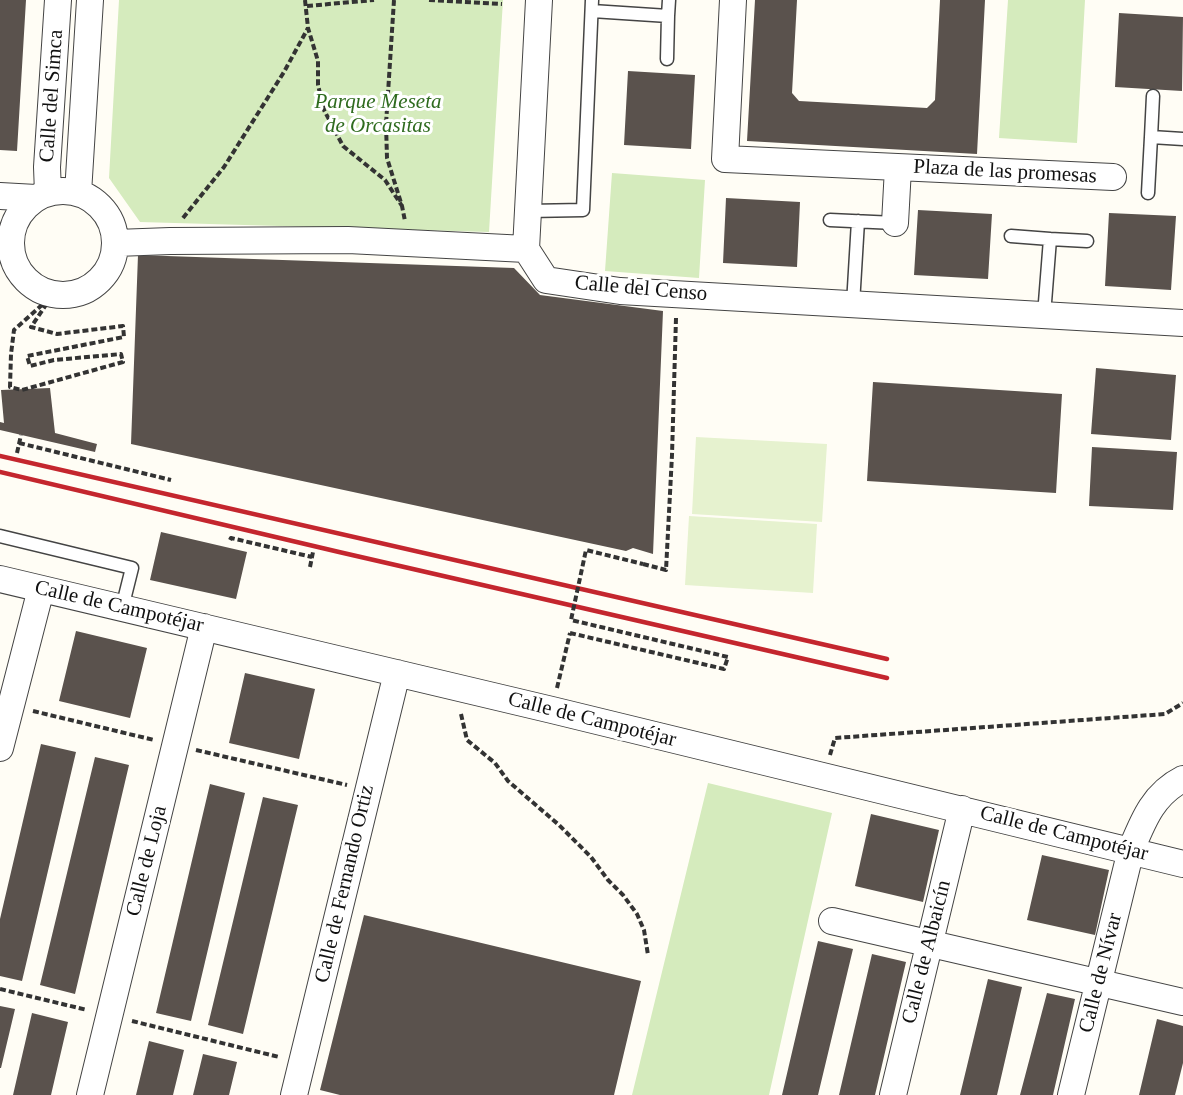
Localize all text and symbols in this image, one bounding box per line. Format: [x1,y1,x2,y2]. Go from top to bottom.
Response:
street label: Calle del Simca [35,29,69,163]
park label: Parque Meseta de Orcasitas [315,89,441,139]
street label: Plaza de las promesas [913,155,1097,189]
street label: Calle del Censo [574,271,708,307]
street label: Calle de Campotéjar [32,575,206,639]
street label: Calle de Campotéjar [505,687,679,753]
street label: Calle de Fernando Ortiz [310,783,380,985]
street label: Calle de Campotéjar [977,801,1151,867]
street label: Calle de Loja [121,803,173,919]
street label: Calle de Albaicín [897,878,957,1026]
street label: Calle de Nívar [1074,911,1128,1035]

